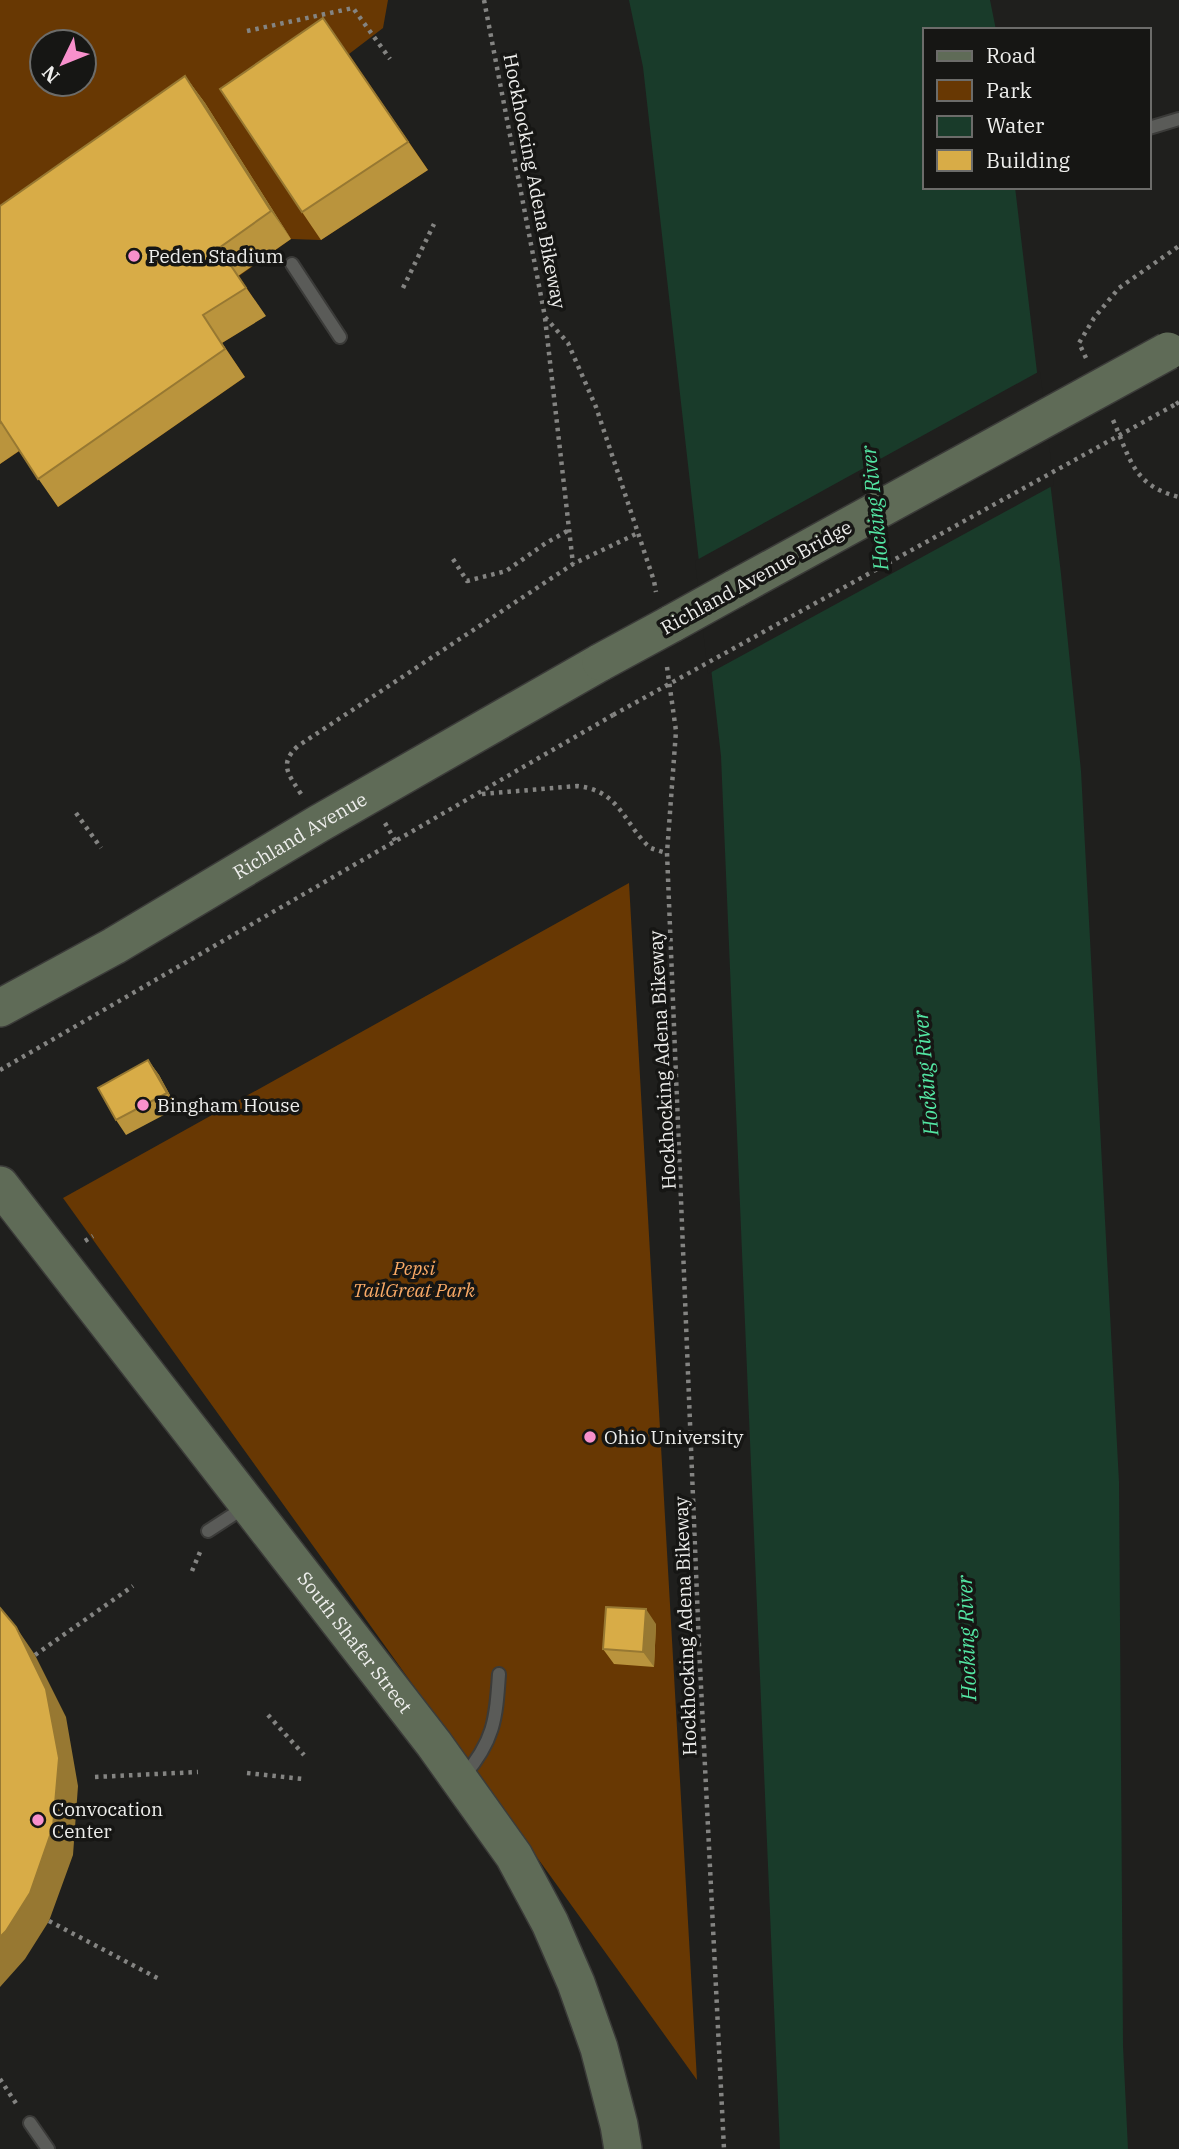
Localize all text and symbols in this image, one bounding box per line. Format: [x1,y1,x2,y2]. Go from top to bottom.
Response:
north arrow [28,28,98,98]
legend [923,28,1151,189]
text: Road [986,41,1036,69]
street label: Hockhocking Adena Bikeway [498,51,572,312]
text: N [37,61,64,88]
text: Park [986,76,1033,104]
text: Water [986,111,1045,139]
text: Building [986,146,1071,174]
place label: Peden Stadium [148,244,284,268]
marker: Peden Stadium [126,248,142,264]
water label: Hocking River [853,443,895,573]
street label: Richland Avenue Bridge [656,514,856,640]
street label: Richland Avenue [228,787,371,884]
street label: Hockhocking Adena Bikeway [643,929,681,1190]
water label: Hocking River [906,1008,945,1138]
place label: Bingham House [157,1093,300,1117]
marker: Bingham House [135,1097,151,1113]
park label: Pepsi TailGreat Park [353,1256,476,1302]
place label: Ohio University [604,1425,744,1449]
marker: Ohio University [582,1429,598,1445]
street label: Hockhocking Adena Bikeway [668,1495,702,1756]
street label: South Shafer Street [293,1567,418,1718]
water label: Hocking River [950,1574,982,1702]
place label: Convocation Center [52,1797,163,1843]
marker: Convocation Center [30,1812,46,1828]

